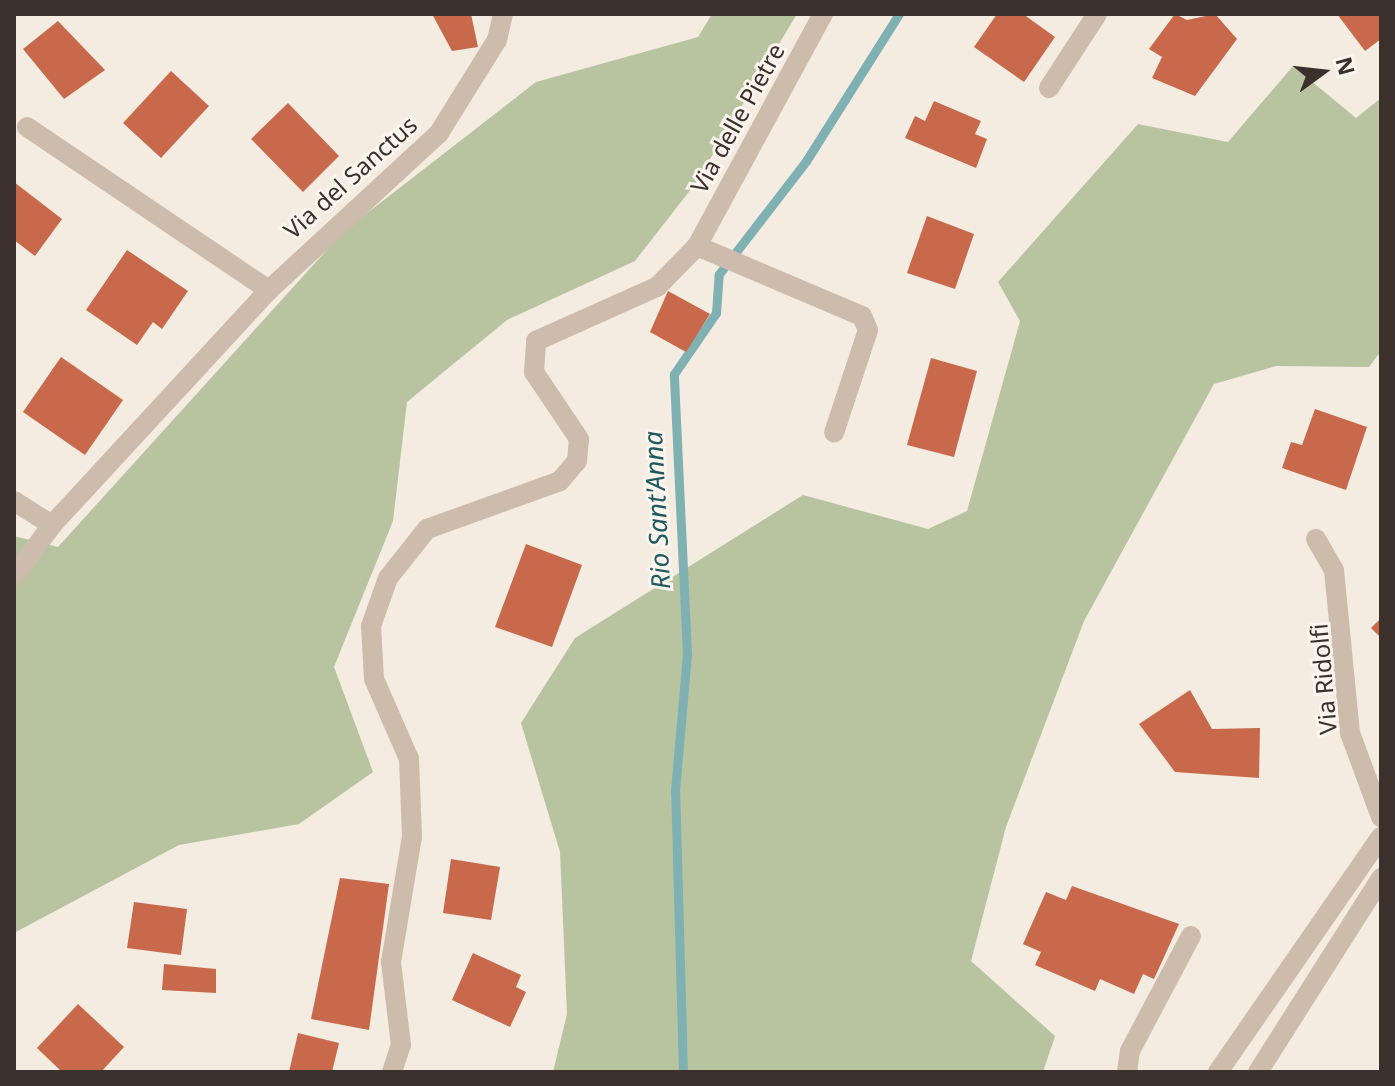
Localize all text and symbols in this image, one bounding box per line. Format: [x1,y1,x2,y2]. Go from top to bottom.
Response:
north arrow [1283,32,1363,112]
street label: Via delle Pietre [684,38,790,198]
text: N [1329,53,1363,78]
street label: Via del Sanctus [278,110,422,244]
water label: Rio Sant'Anna [637,430,677,590]
street label: Via Ridolfi [1304,622,1342,736]

